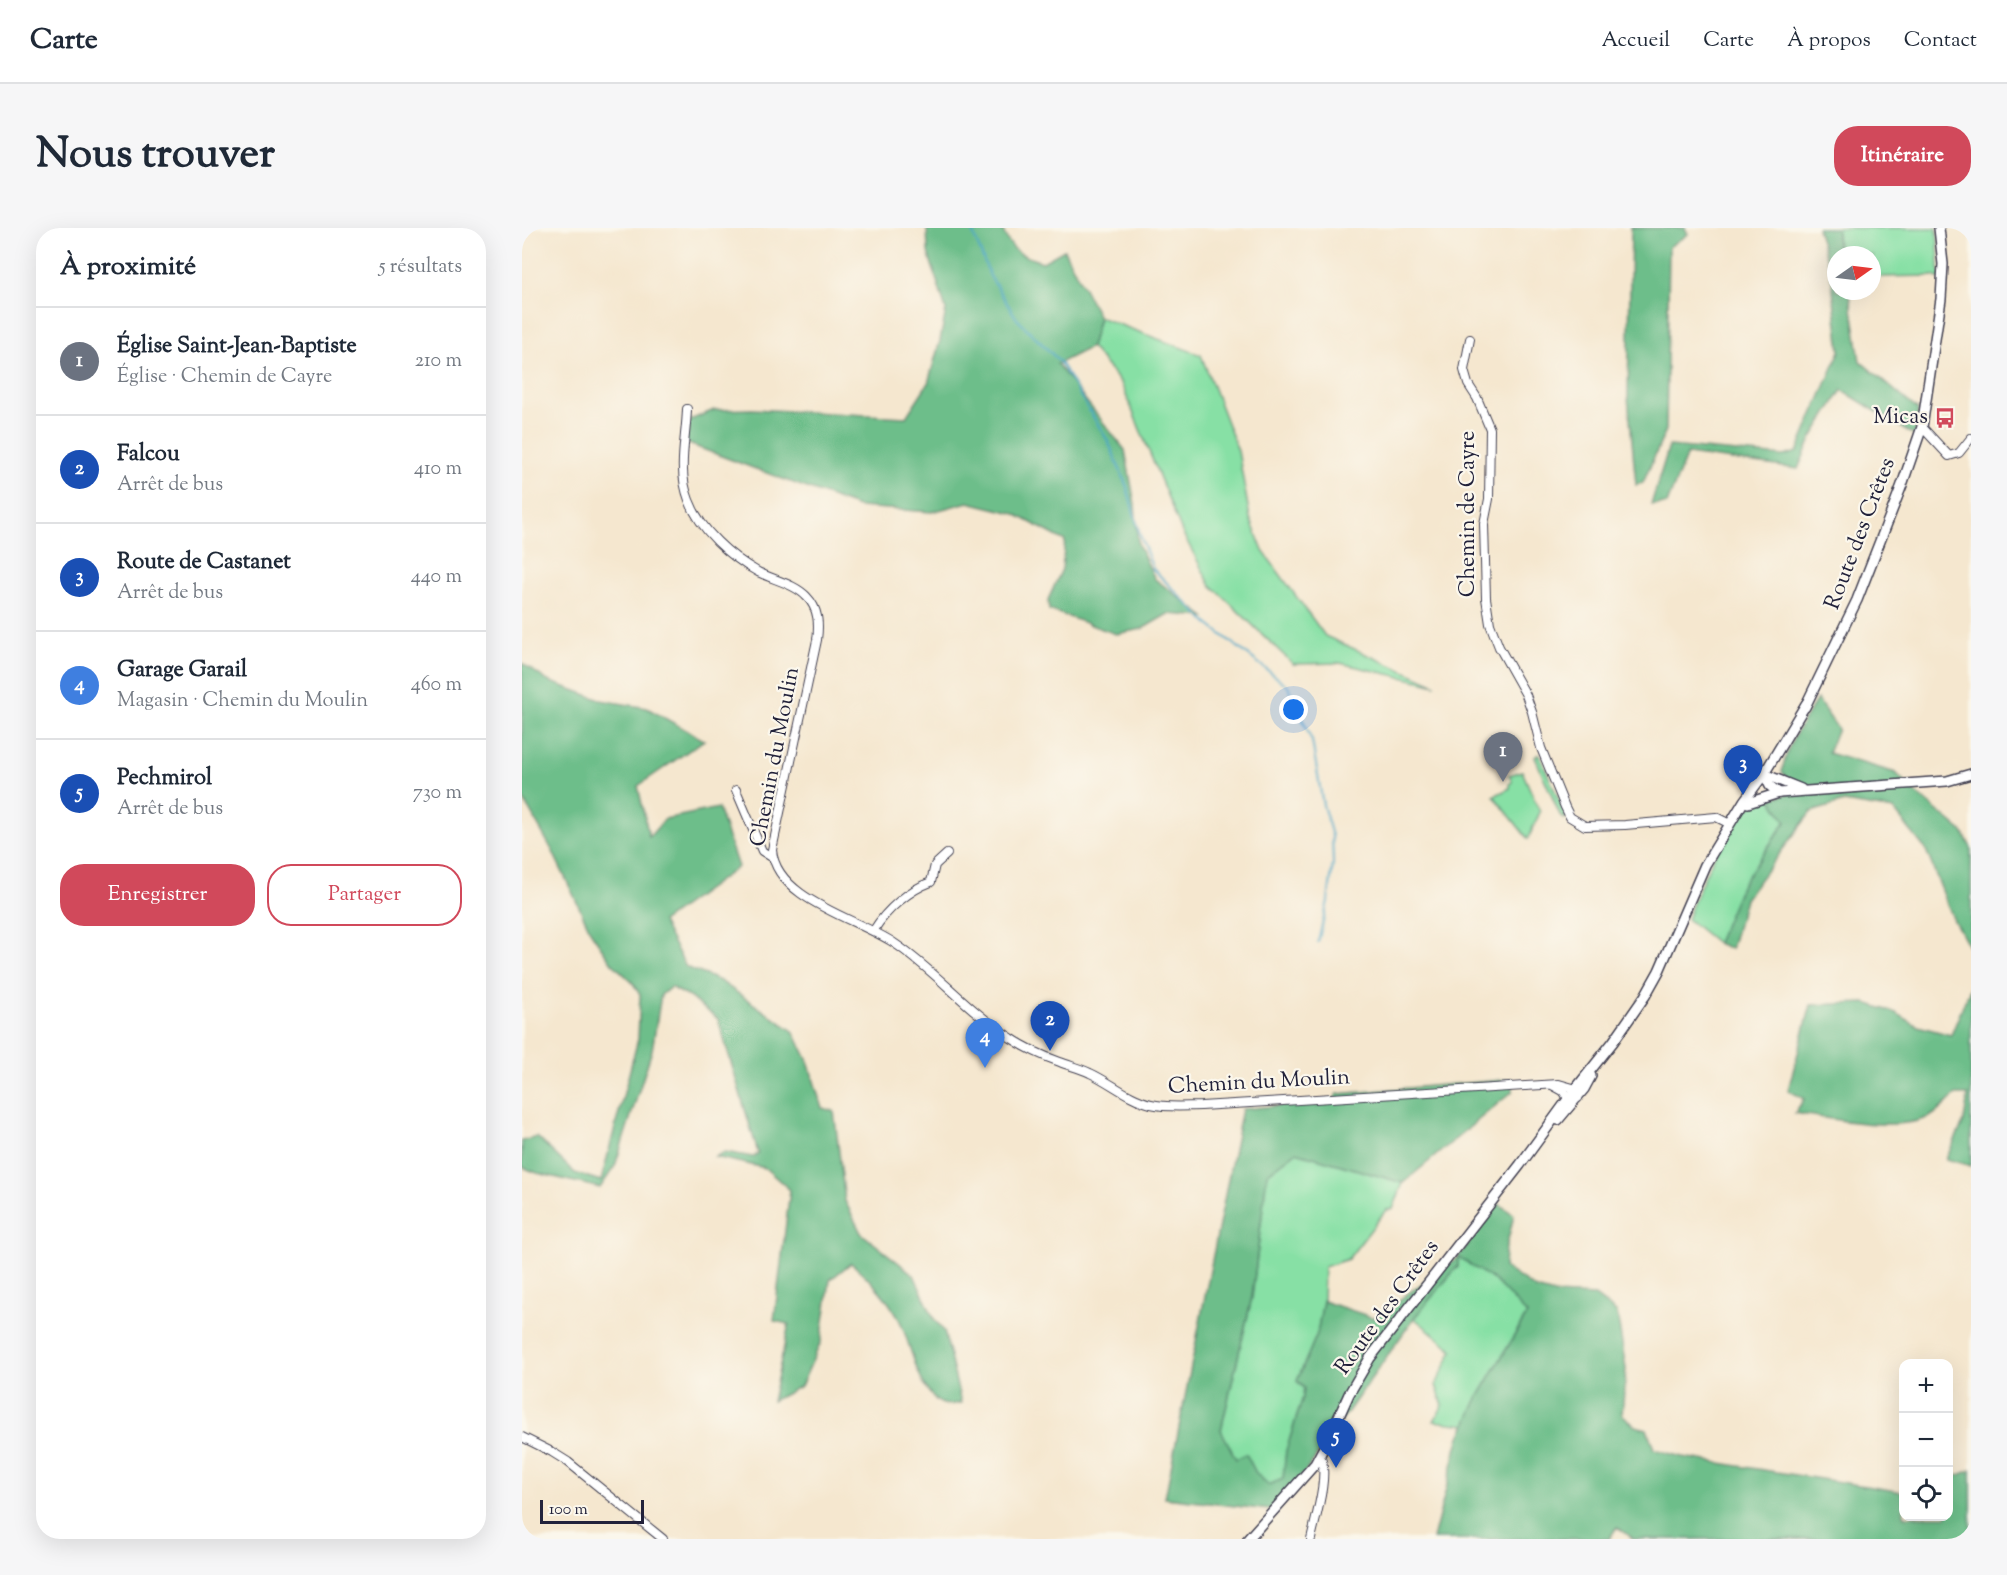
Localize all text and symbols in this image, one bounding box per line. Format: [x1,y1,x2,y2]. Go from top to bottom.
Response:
text: Carte [30,21,98,61]
text: Accueil [1602,26,1670,56]
text: Carte [1703,26,1754,56]
text: À propos [1787,26,1871,56]
text: Contact [1904,26,1977,56]
text: Nous trouver [36,126,275,186]
button: Itinéraire [1834,126,1971,186]
north arrow [1827,246,1881,300]
text: À proximité [60,249,196,286]
text: 5 résultats [379,253,462,282]
text: Église Saint-Jean-Baptiste [117,331,357,363]
text: 1 [76,347,83,376]
text: 210 m [415,347,462,376]
text: Église · Chemin de Cayre [117,363,332,392]
place label: Micas [1873,402,1928,434]
bus stop icon: Micas [1933,406,1957,430]
street label: Chemin de Cayre [1453,431,1485,597]
text: Falcou [117,439,180,471]
street label: Route des Crêtes [1817,453,1905,615]
text: 2 [75,455,84,484]
text: 410 m [414,455,462,484]
text: Arrêt de bus [117,471,223,500]
text: Route de Castanet [117,547,291,579]
text: 3 [75,563,84,592]
text: 440 m [411,563,462,592]
text: Arrêt de bus [117,579,223,608]
text: Garage Garail [117,655,247,687]
street label: Chemin du Moulin [743,664,809,850]
text: 4 [74,671,85,700]
text: 460 m [411,671,462,700]
text: Magasin · Chemin du Moulin [117,687,368,716]
your location [1279,695,1308,724]
pin: 1 [1484,732,1522,782]
pin: 3 [1724,746,1762,795]
text: Pechmirol [117,763,212,795]
text: 5 [76,779,83,808]
text: 730 m [413,779,462,808]
text: Arrêt de bus [117,795,223,824]
button: Enregistrer [60,864,255,926]
button: Partager [267,864,462,926]
pin: 2 [1030,1002,1070,1051]
pin: 4 [966,1018,1004,1068]
street label: Chemin du Moulin [1167,1062,1351,1104]
street label: Route des Crêtes [1328,1234,1448,1382]
map controls [1899,1359,1953,1521]
button: + [1899,1359,1953,1413]
button: − [1899,1413,1953,1467]
pin: 5 [1316,1418,1356,1468]
button: locate [1899,1467,1953,1521]
scale bar [540,1497,644,1524]
text: 100 m [549,1499,588,1522]

